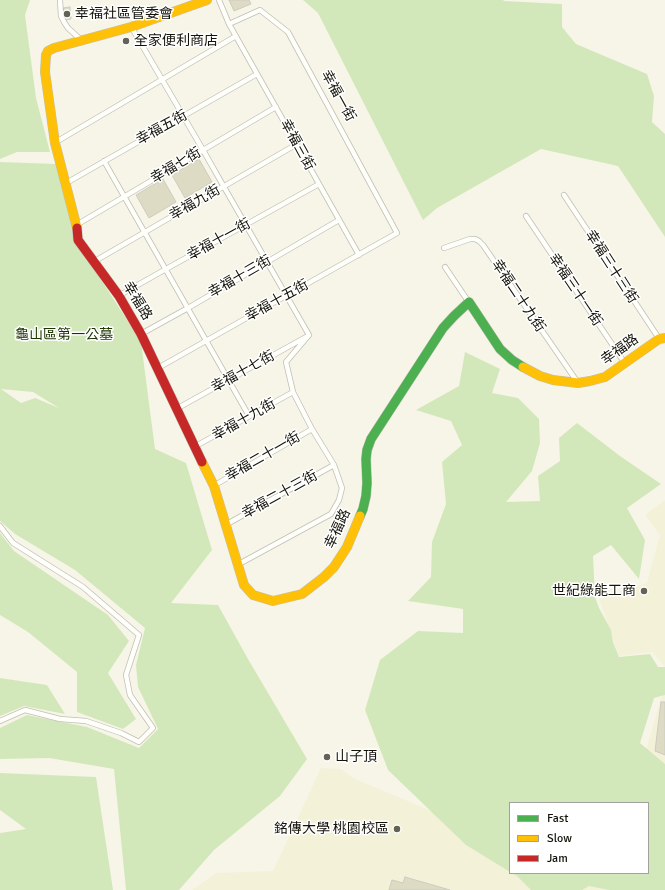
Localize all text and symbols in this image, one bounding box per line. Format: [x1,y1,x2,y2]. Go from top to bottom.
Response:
place label: 幸福社區管委會 [75,6,173,22]
marker: 幸福社區管委會 [62,9,72,19]
place label: 全家便利商店 [134,33,218,49]
marker: 全家便利商店 [121,36,131,46]
street label: 幸福一街 [317,67,359,125]
street label: 幸福五街 [133,107,191,149]
street label: 幸福三街 [276,116,318,174]
street label: 幸福七街 [148,144,204,188]
street label: 幸福九街 [167,182,223,224]
street label: 幸福十一街 [184,216,254,264]
street label: 幸福三十三街 [581,227,641,307]
street label: 幸福三十一街 [545,250,605,330]
street label: 幸福十三街 [205,252,275,302]
street label: 幸福二十九街 [488,256,548,336]
street label: 幸福十五街 [242,277,312,325]
street label: 幸福路 [119,279,155,323]
park label: 龜山區第一公墓 [15,327,113,343]
street label: 幸福路 [598,331,642,369]
street label: 幸福十七街 [208,348,278,396]
street label: 幸福十九街 [209,396,279,444]
street label: 幸福二十一街 [222,429,304,485]
street label: 幸福二十三街 [239,467,321,523]
street label: 幸福路 [322,506,354,552]
place label: 世紀綠能工商 [552,583,636,599]
marker: 世紀綠能工商 [639,586,649,596]
place label: 山子頂 [335,749,377,765]
marker: 山子頂 [322,752,332,762]
legend [509,802,649,874]
text: Fast [547,811,568,826]
place label: 銘傳大學 桃園校區 [274,821,389,837]
marker: 銘傳大學 桃園校區 [392,824,402,834]
text: Slow [547,831,572,846]
text: Jam [547,851,568,866]

